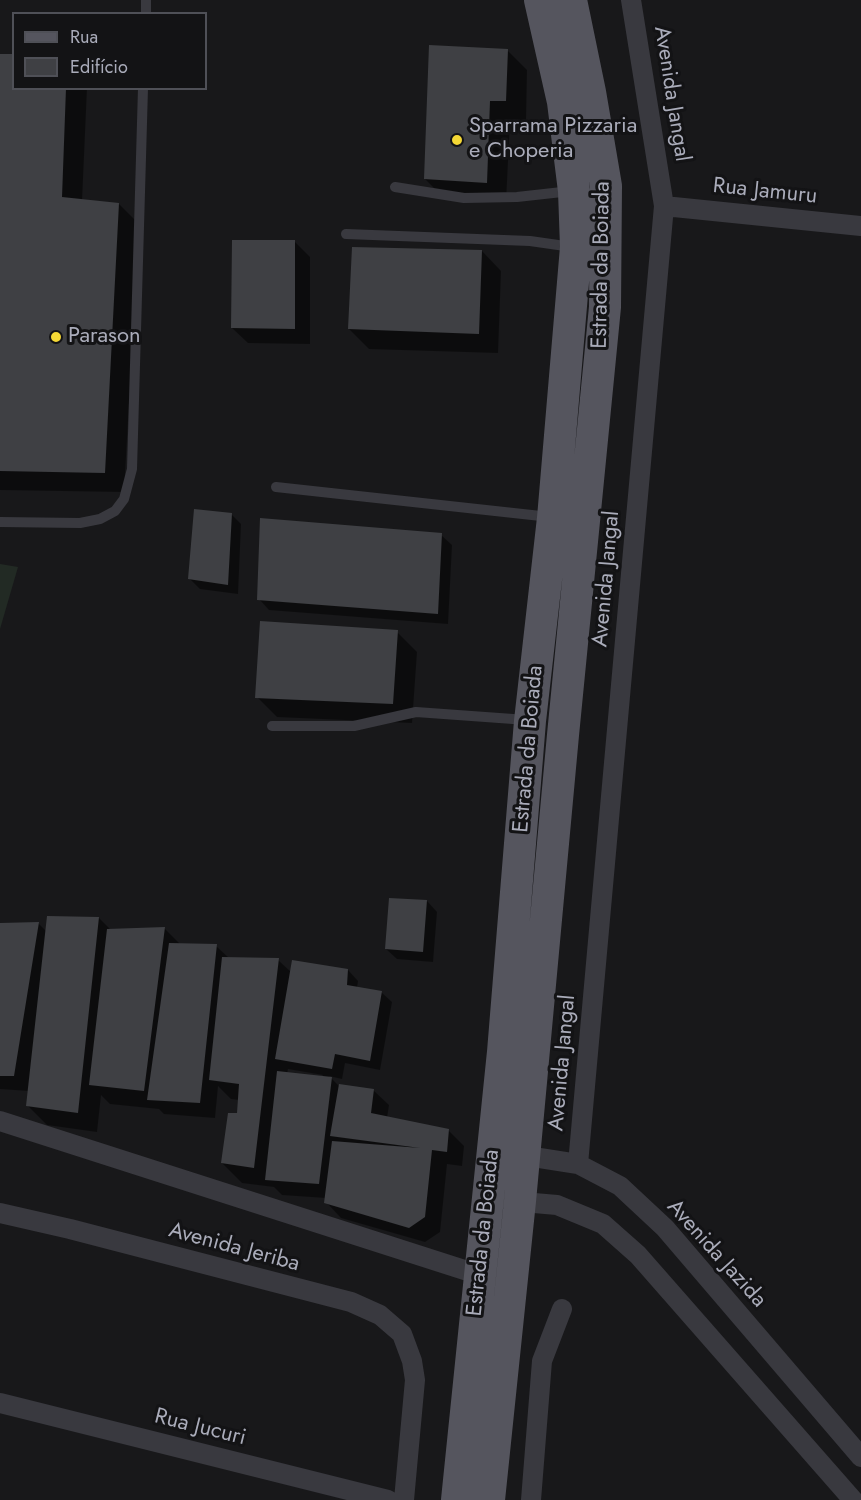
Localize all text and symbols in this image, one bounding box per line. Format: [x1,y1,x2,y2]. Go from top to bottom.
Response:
legend [12,12,207,90]
text: Rua [70,24,98,50]
street label: Avenida Jangal [647,24,695,164]
text: Edifício [70,54,128,80]
place label: Sparrama Pizzaria e Choperia [469,114,637,166]
marker: Sparrama Pizzaria e Choperia [450,133,464,147]
street label: Rua Jamuru [712,173,818,211]
street label: Estrada da Boiada [587,181,617,349]
place label: Parason [68,324,141,350]
marker: Parason [49,330,63,344]
street label: Avenida Jangal [588,510,626,648]
street label: Estrada da Boiada [509,664,549,834]
street label: Avenida Jangal [544,994,582,1132]
street label: Estrada da Boiada [462,1148,506,1318]
street label: Avenida Jazida [661,1195,771,1313]
street label: Avenida Jeriba [166,1218,302,1278]
street label: Rua Jucuri [152,1404,248,1452]

